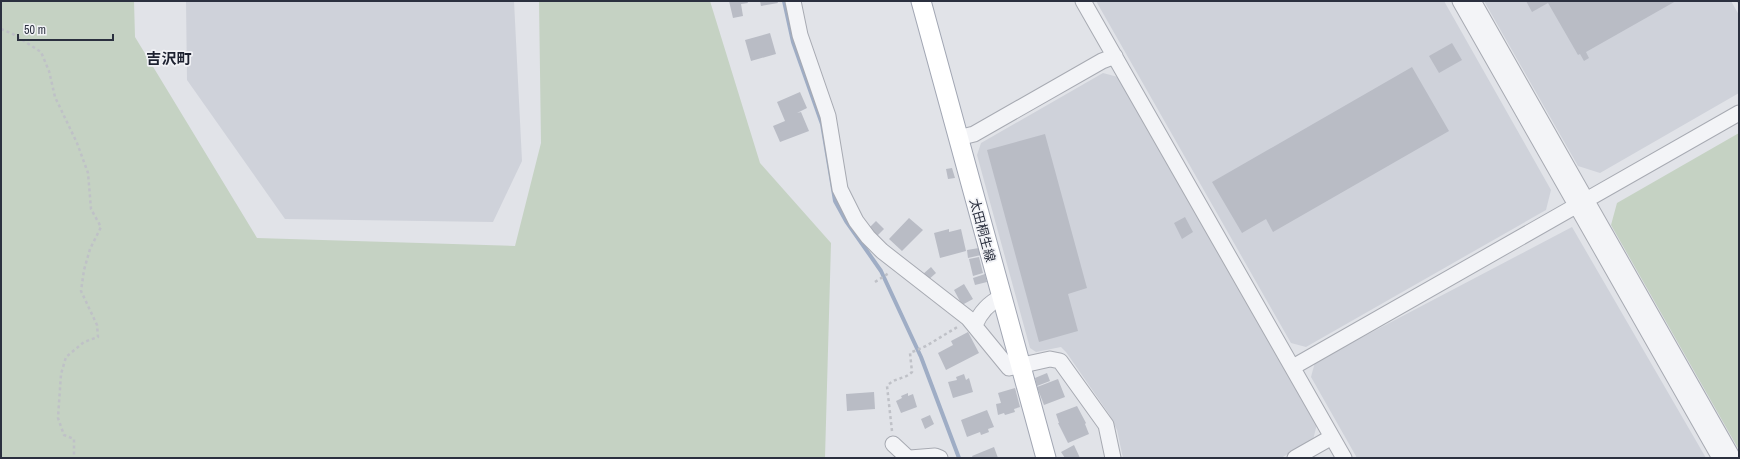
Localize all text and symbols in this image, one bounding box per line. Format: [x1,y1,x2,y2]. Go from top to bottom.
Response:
scale bar [18,16,113,42]
text: 50 m [24,22,46,38]
district label: 吉沢町 [146,48,192,69]
street label: 太田桐生線 [966,197,999,264]

